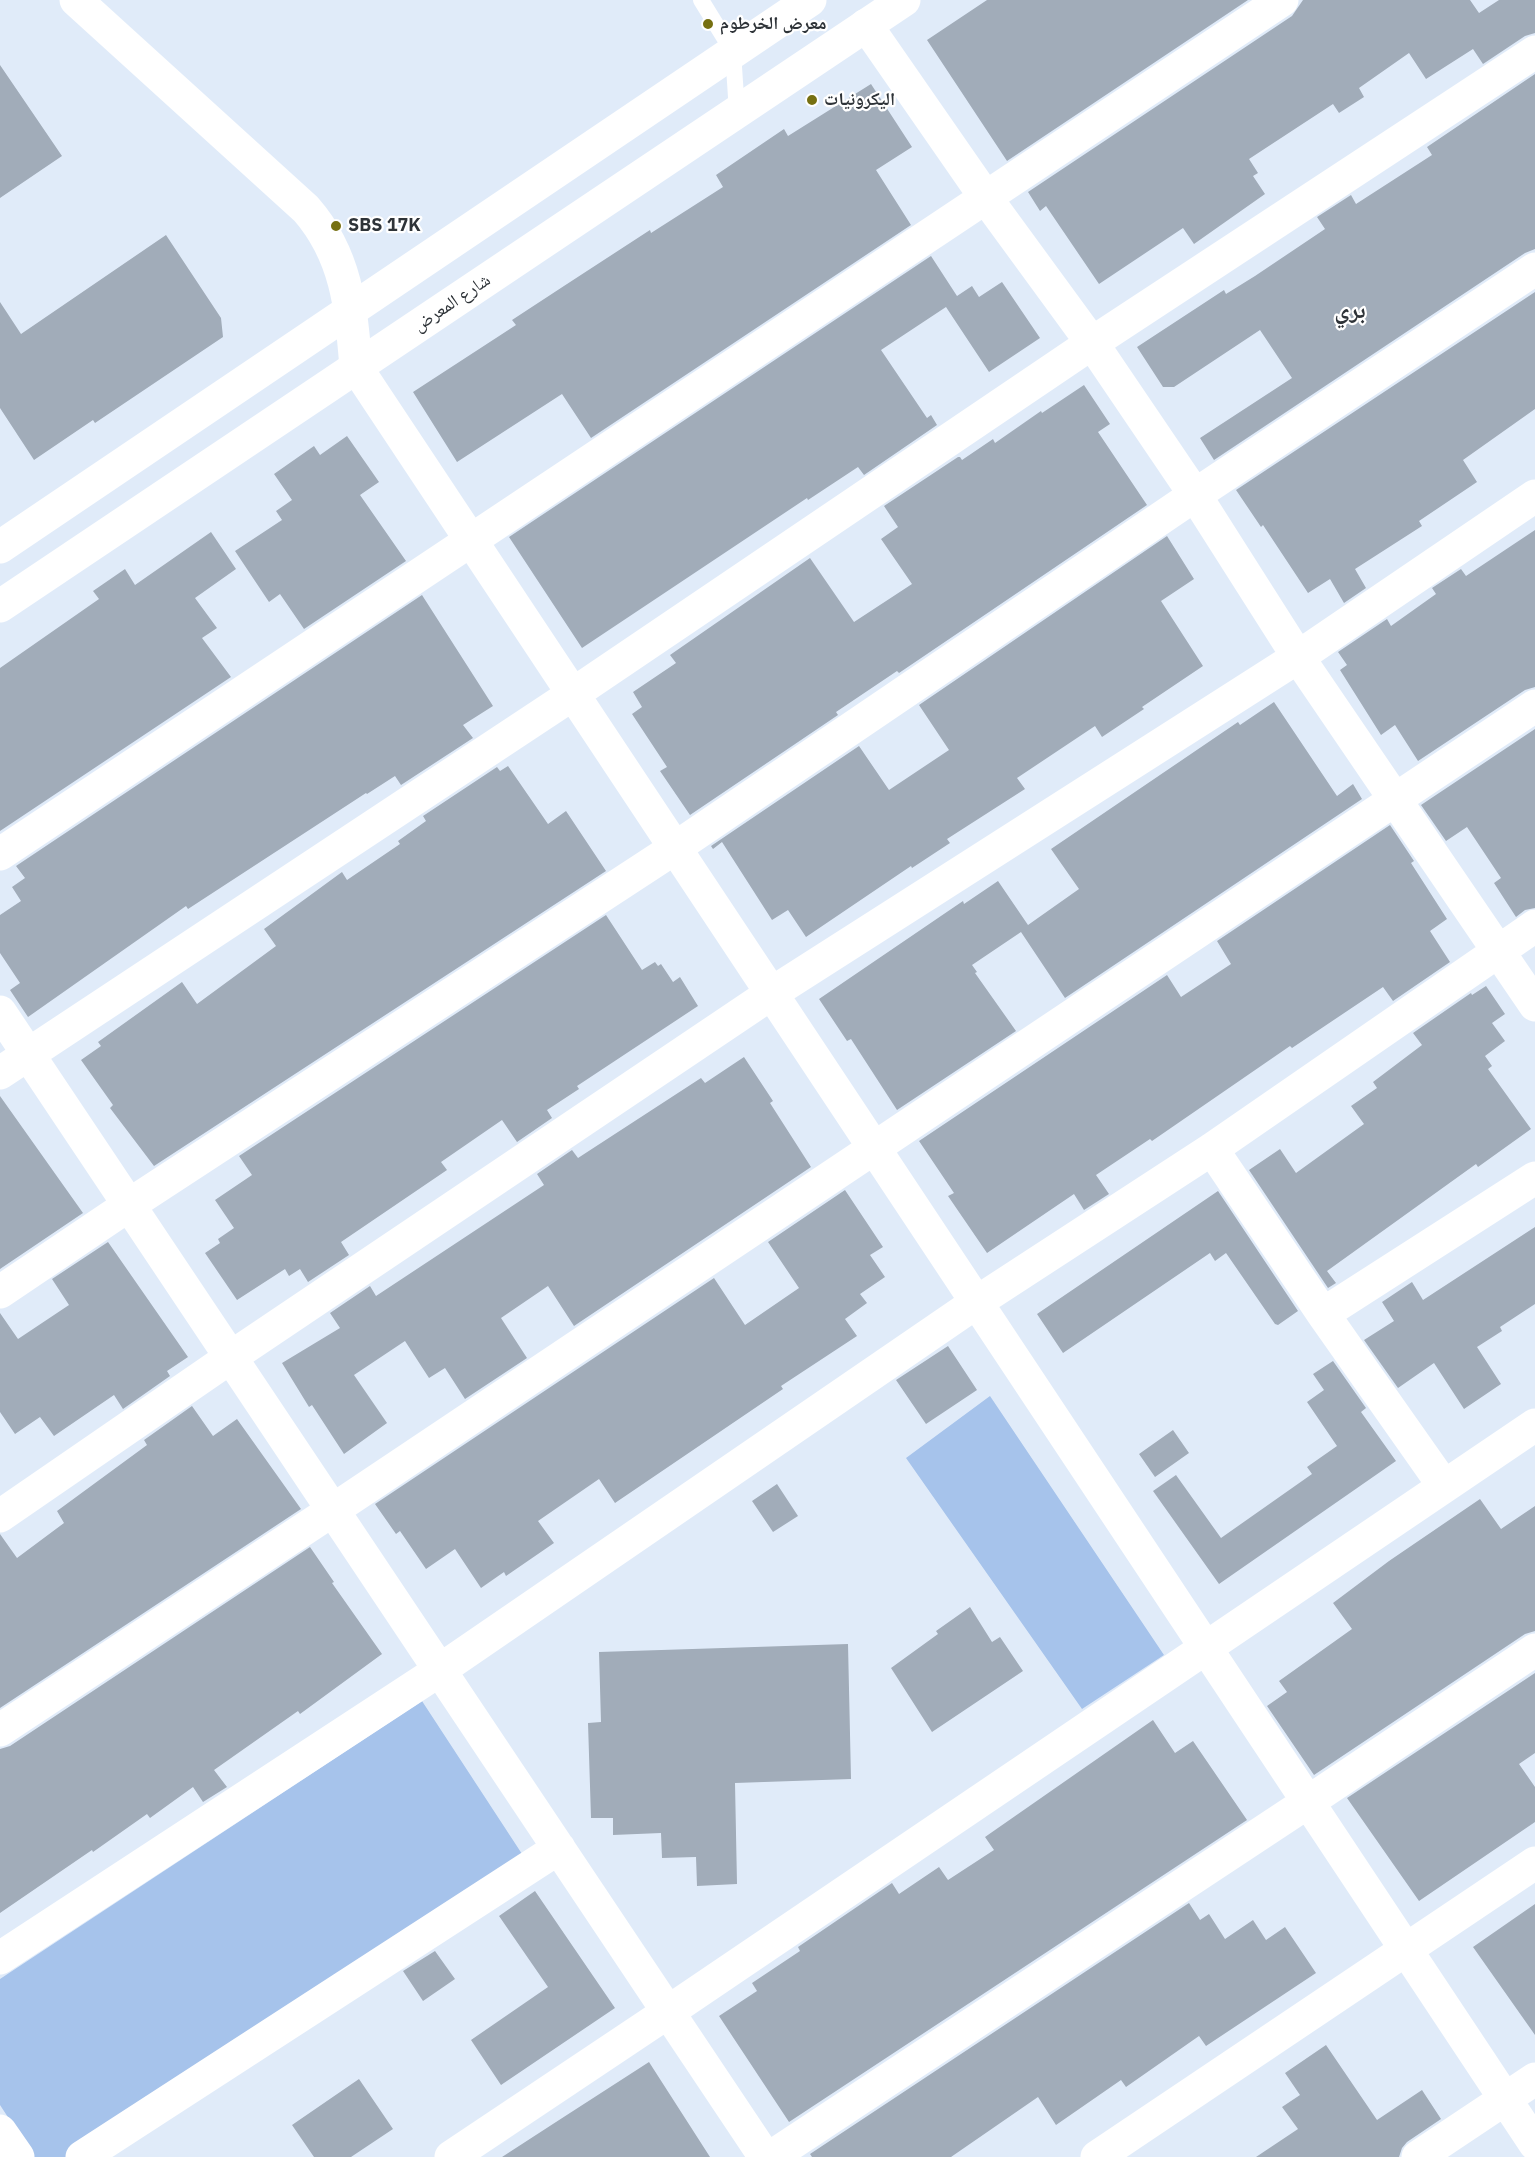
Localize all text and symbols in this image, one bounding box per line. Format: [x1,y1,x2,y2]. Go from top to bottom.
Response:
place label: معرض الخرطوم [720,13,827,35]
marker: معرض الخرطوم [701,17,715,31]
place label: اليكرونيات [824,89,895,111]
marker: اليكرونيات [805,93,819,107]
place label: SBS 17K [348,215,421,237]
marker: SBS 17K [329,219,343,233]
street label: شارع المعرض [409,269,495,337]
district label: بري [1334,297,1366,325]

